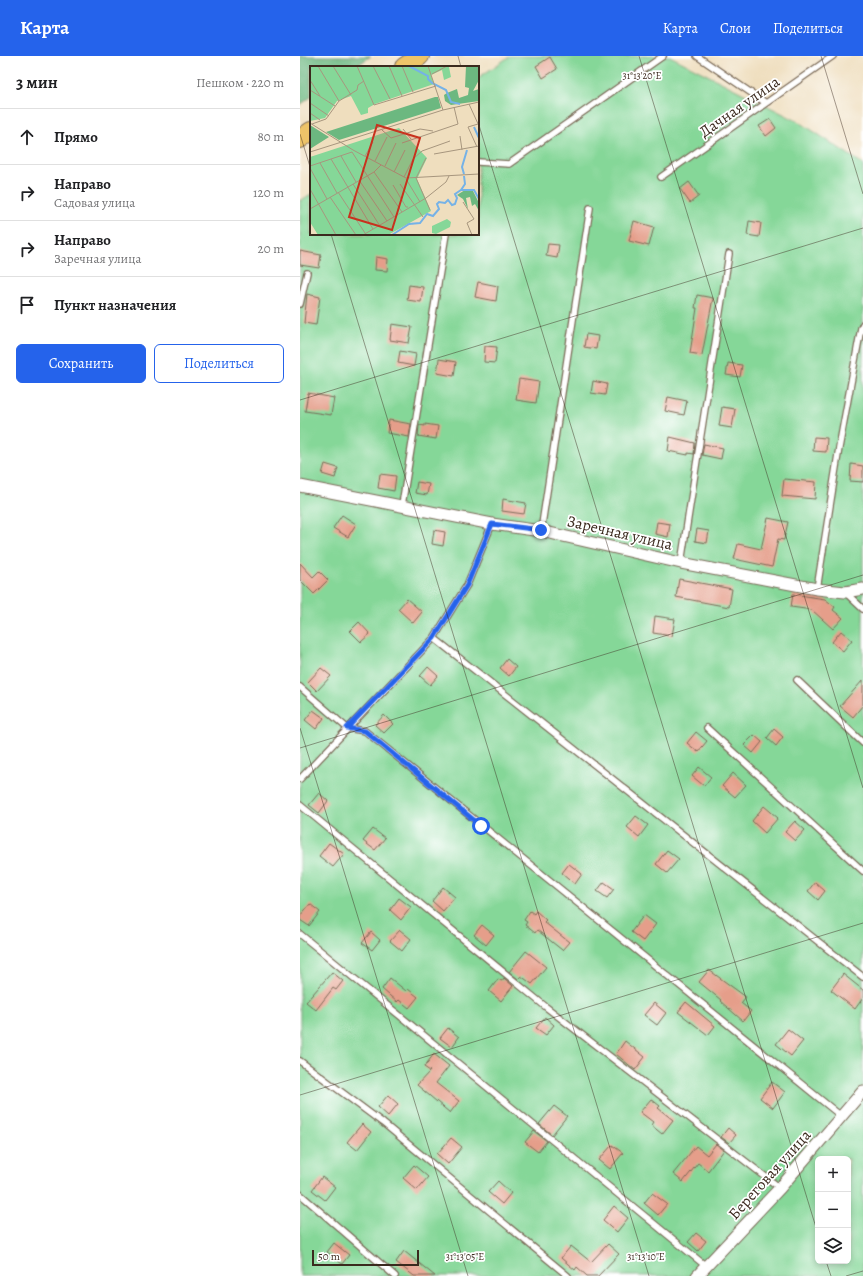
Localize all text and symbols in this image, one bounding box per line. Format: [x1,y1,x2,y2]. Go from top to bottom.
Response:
text: Карта [20,15,69,41]
text: Карта [663,19,698,38]
text: Слои [720,19,751,38]
text: Поделиться [773,19,843,38]
inset map [310,66,479,235]
text: 31°13'20"E [623,69,662,82]
text: 3 мин [16,71,58,94]
street label: Дачная улица [695,71,785,143]
text: Пешком · 220 m [196,74,284,91]
icon: ahead [16,126,38,148]
text: Прямо [54,127,98,147]
text: 80 m [257,128,284,145]
text: Направо [54,174,111,194]
icon: right [16,182,38,204]
text: 120 m [253,184,284,201]
text: Садовая улица [54,194,135,211]
text: Направо [54,230,111,250]
icon: right [16,238,38,260]
text: 20 m [258,240,284,257]
text: Заречная улица [54,250,141,267]
icon: arrive [16,294,38,316]
text: Пункт назначения [54,295,176,315]
button: Сохранить [16,344,146,383]
button: Поделиться [154,344,284,383]
street label: Заречная улица [565,510,675,556]
route end [532,521,550,539]
route start [472,817,490,835]
street label: Береговая улица [723,1124,816,1224]
map controls [815,1156,851,1264]
button: + [815,1156,851,1192]
button: − [815,1192,851,1228]
button: layers [815,1228,851,1264]
scale bar [312,1248,419,1267]
text: 50 m [318,1249,340,1264]
text: 31°13'05"E [446,1250,484,1263]
text: 31°13'10"E [627,1250,665,1263]

